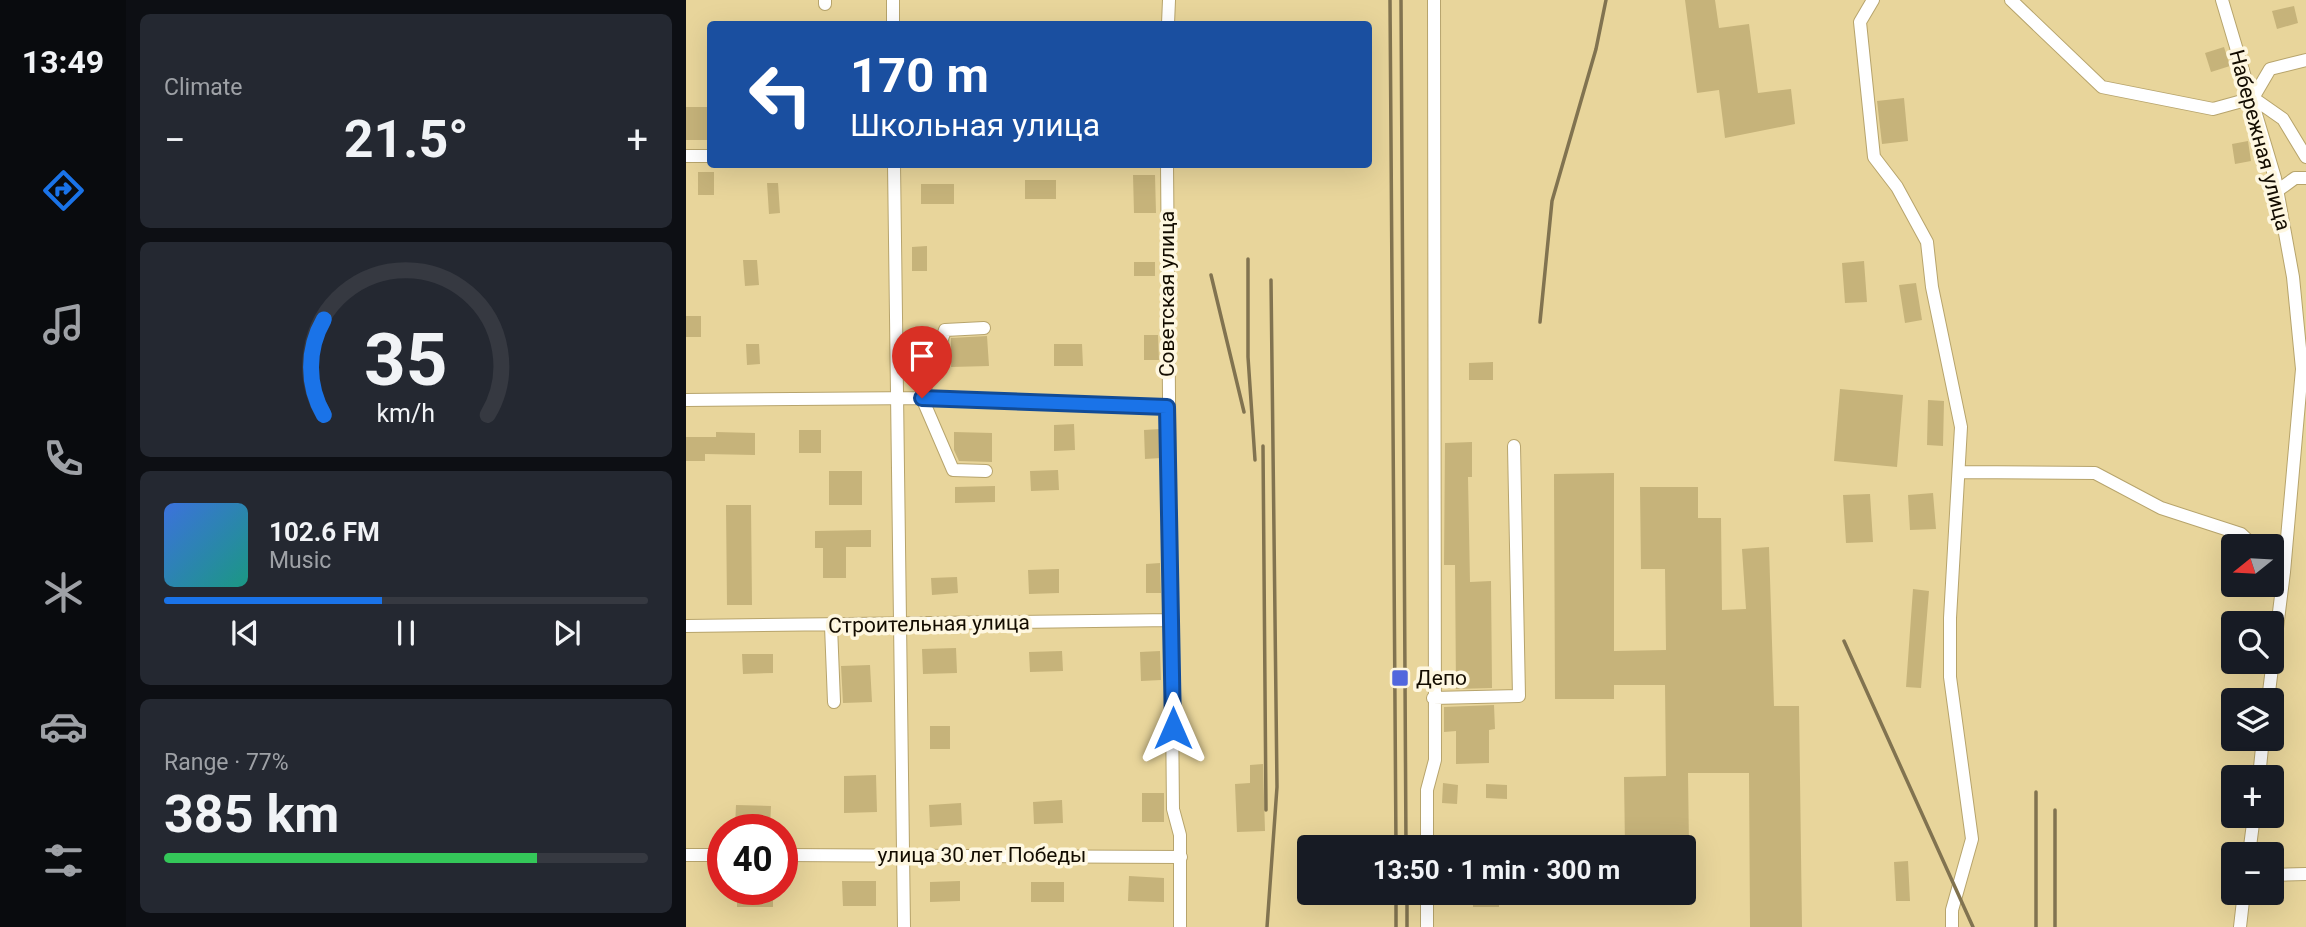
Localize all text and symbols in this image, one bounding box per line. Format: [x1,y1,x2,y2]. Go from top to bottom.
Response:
text: 13:49 [22,43,104,81]
text: 170 m [850,47,989,104]
street label: Набережная улица [2224,47,2296,233]
icon: left [735,49,826,140]
text: Climate [164,74,243,101]
text: Школьная улица [850,106,1100,144]
text: 21.5° [344,109,469,170]
text: − [164,118,186,162]
text: + [626,118,648,162]
icon: directions [39,166,88,215]
street label: Советская улица [1155,211,1179,377]
icon: music [39,300,88,349]
text: 35 [364,318,448,404]
pin [892,326,952,398]
icon: arrive [903,337,941,375]
text: km/h [377,399,435,428]
icon: phone [39,434,88,483]
text: 102.6 FM [269,517,380,547]
north arrow [2221,534,2284,597]
map controls [2221,534,2284,905]
text: Music [269,547,331,574]
icon: climate [39,568,88,617]
street label: Строительная улица [828,610,1030,638]
button: search [2221,611,2284,674]
icon: previous [226,614,264,652]
icon: pause [387,614,425,652]
icon: next [548,614,586,652]
place label: Депо [1416,666,1467,690]
marker: Депо [1390,668,1410,688]
button: layers [2221,688,2284,751]
position arrow [1136,691,1210,765]
icon: car [39,702,88,751]
text: Range · 77% [164,749,289,776]
button: + [2221,765,2284,828]
text: 385 km [164,784,339,845]
speed limit sign: 40 [707,814,798,905]
icon: filters [39,836,88,885]
button: − [2221,842,2284,905]
street label: улица 30 лет Победы [878,843,1086,867]
text: 13:50 · 1 min · 300 m [1373,855,1620,885]

